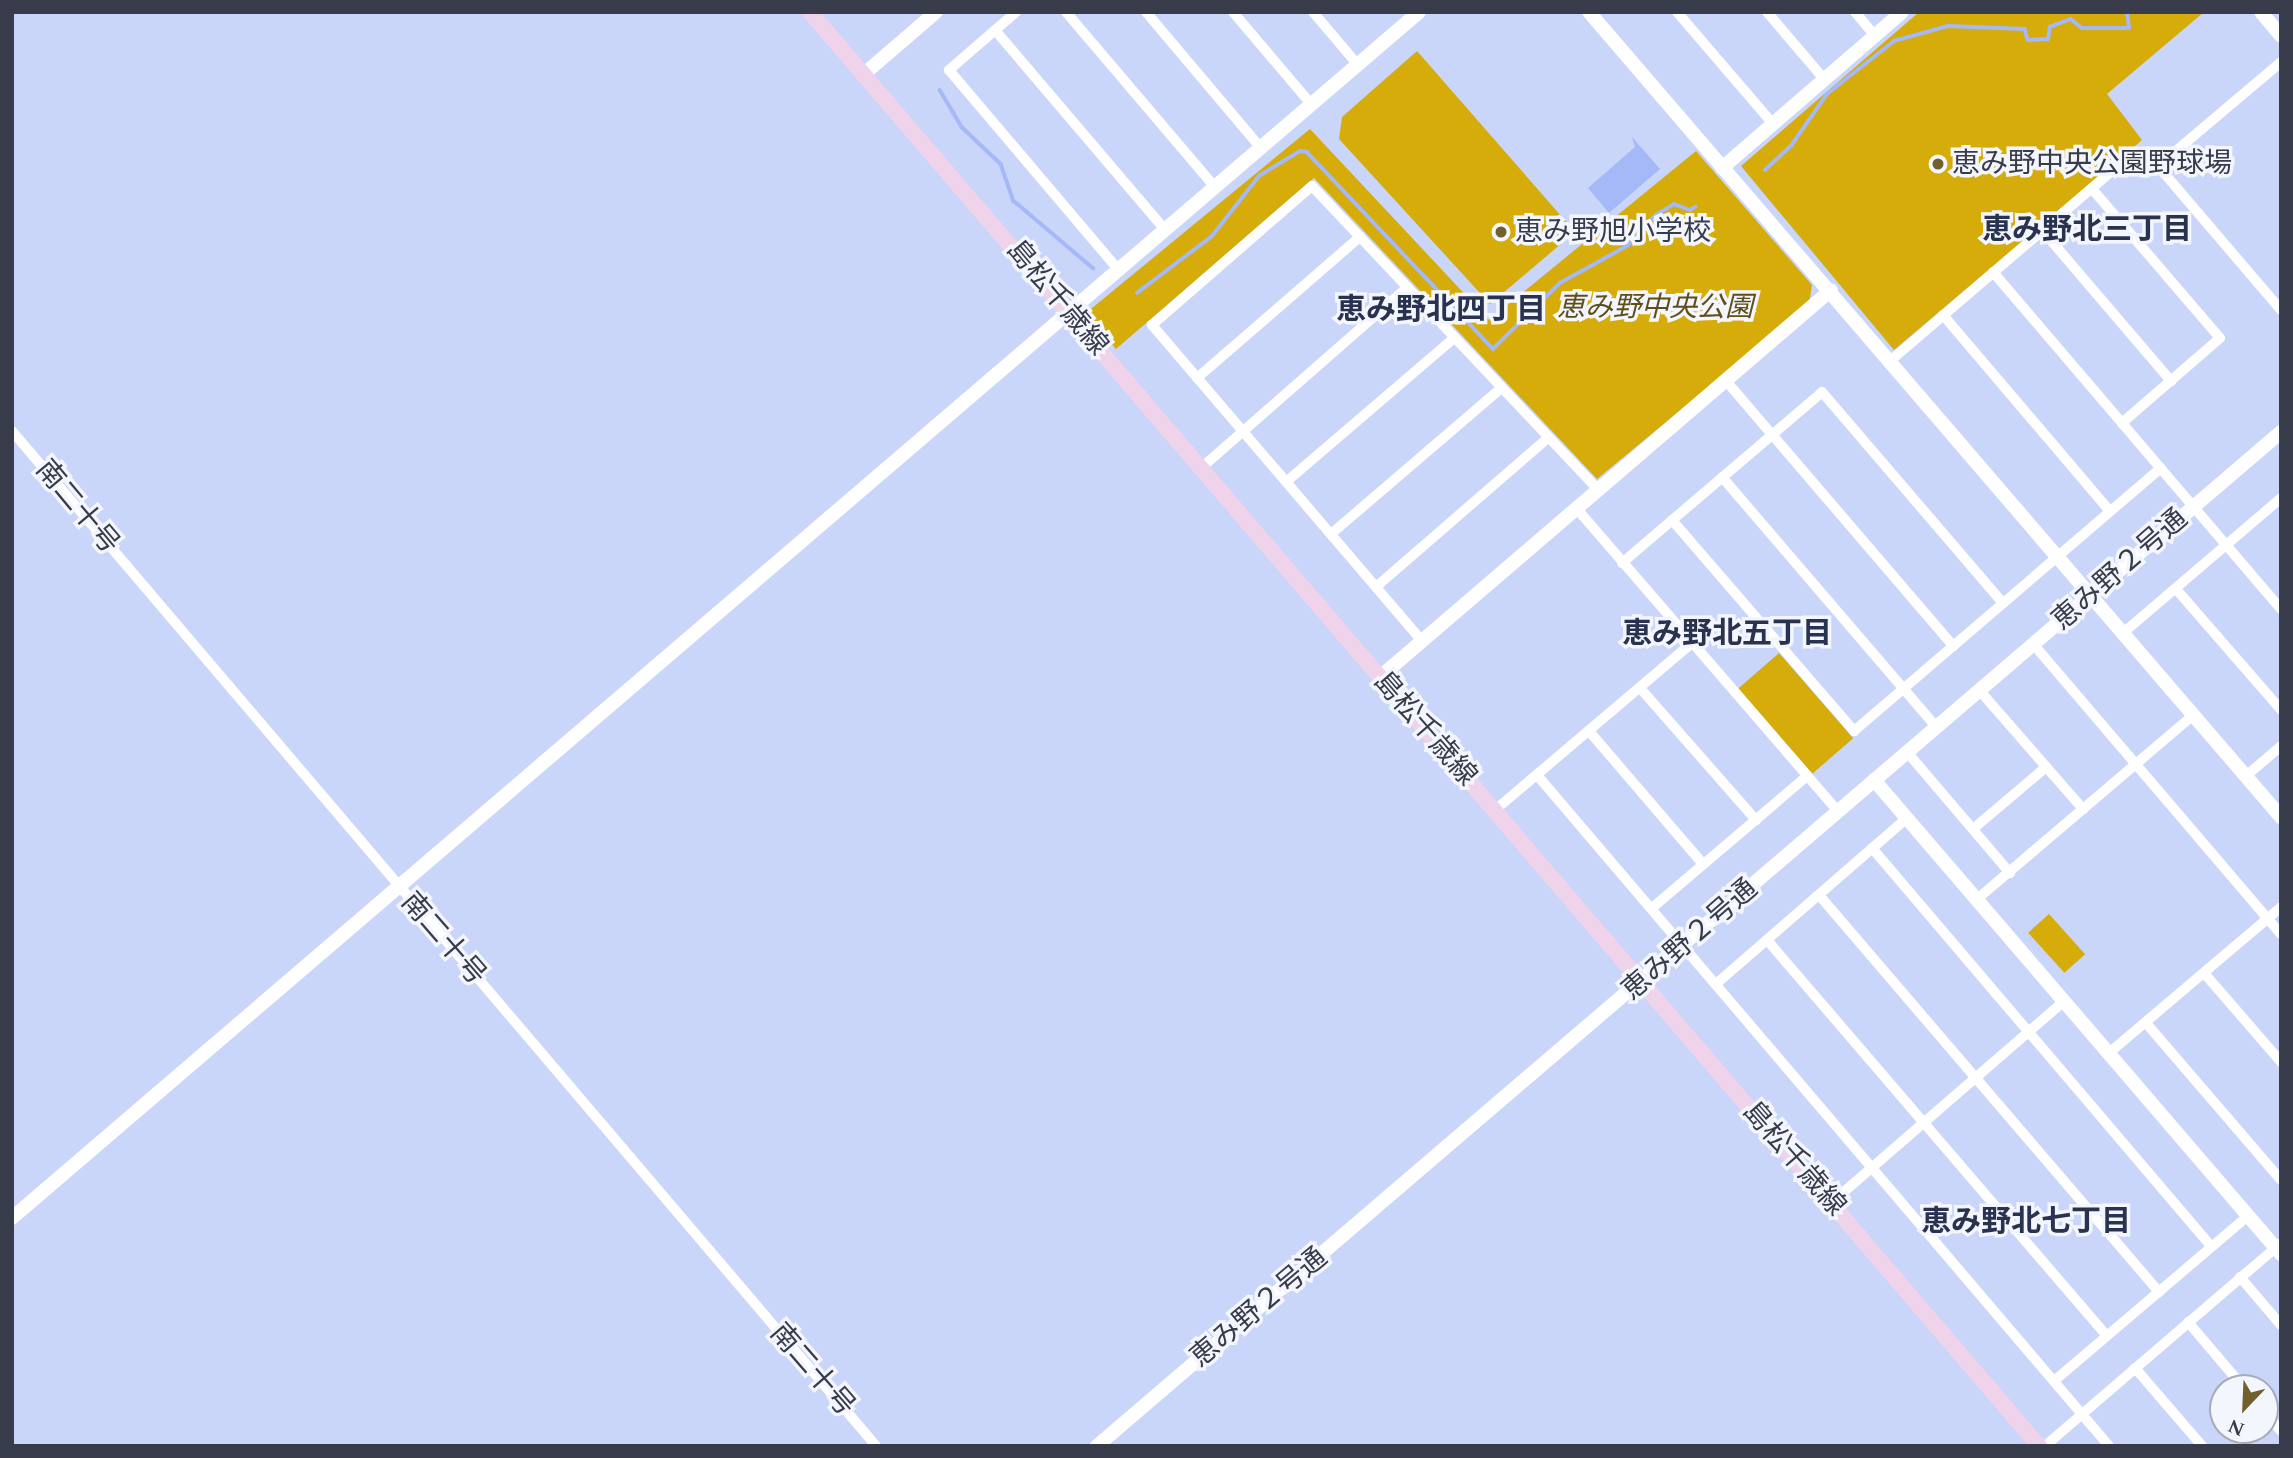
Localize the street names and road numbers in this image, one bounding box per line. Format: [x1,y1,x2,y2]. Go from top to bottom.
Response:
street label: 島松千歳線 [999,234,1115,362]
street label: 南二十号 [28,453,126,561]
street label: 恵み野２号通 [2046,502,2194,638]
street label: 島松千歳線 [1366,665,1484,793]
street label: 恵み野２号通 [1616,872,1764,1008]
street label: 南二十号 [394,886,492,992]
street label: 島松千歳線 [1735,1095,1853,1223]
street label: 恵み野２号通 [1184,1241,1334,1375]
street label: 南二十号 [763,1317,861,1423]

